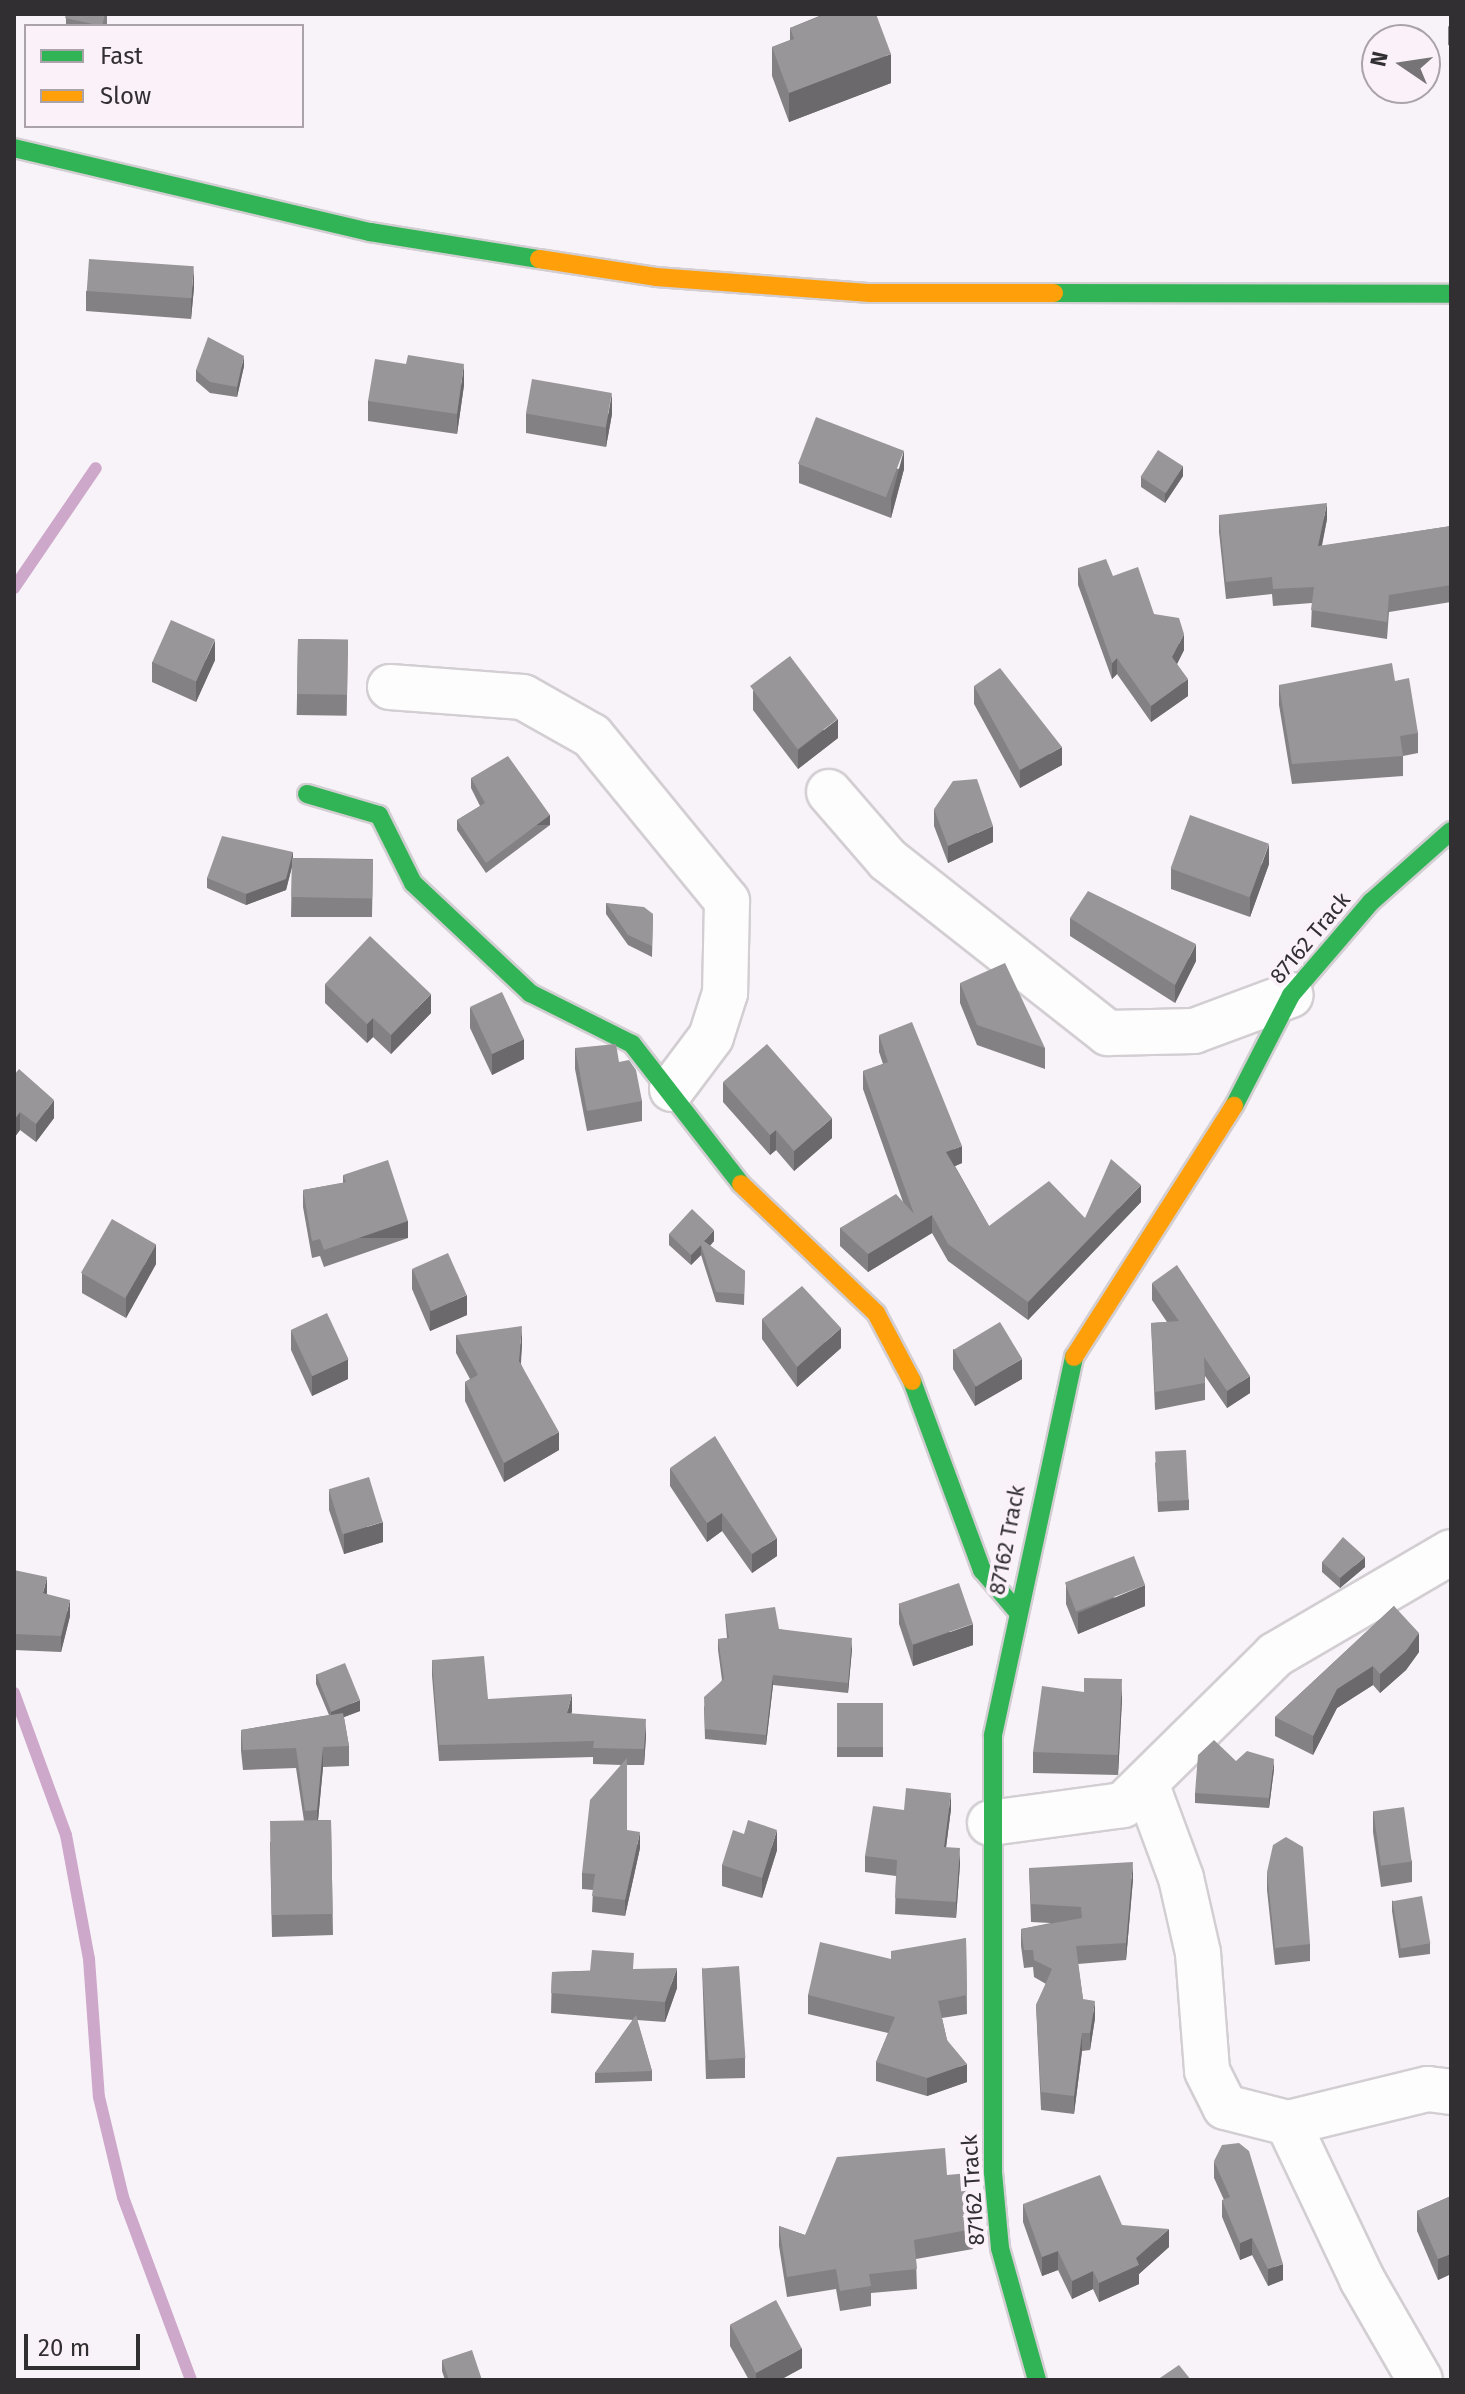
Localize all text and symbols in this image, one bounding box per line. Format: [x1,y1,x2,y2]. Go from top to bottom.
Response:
legend [24,24,304,128]
north arrow [1361,24,1441,104]
text: Fast [100,42,143,70]
text: N [1364,49,1394,69]
text: Slow [100,82,151,110]
street label: 87162 Track [1264,887,1356,989]
street label: 87162 Track [983,1483,1031,1597]
street label: 87162 Track [956,2134,990,2246]
scale bar [28,2318,144,2368]
text: 20 m [38,2334,90,2362]

